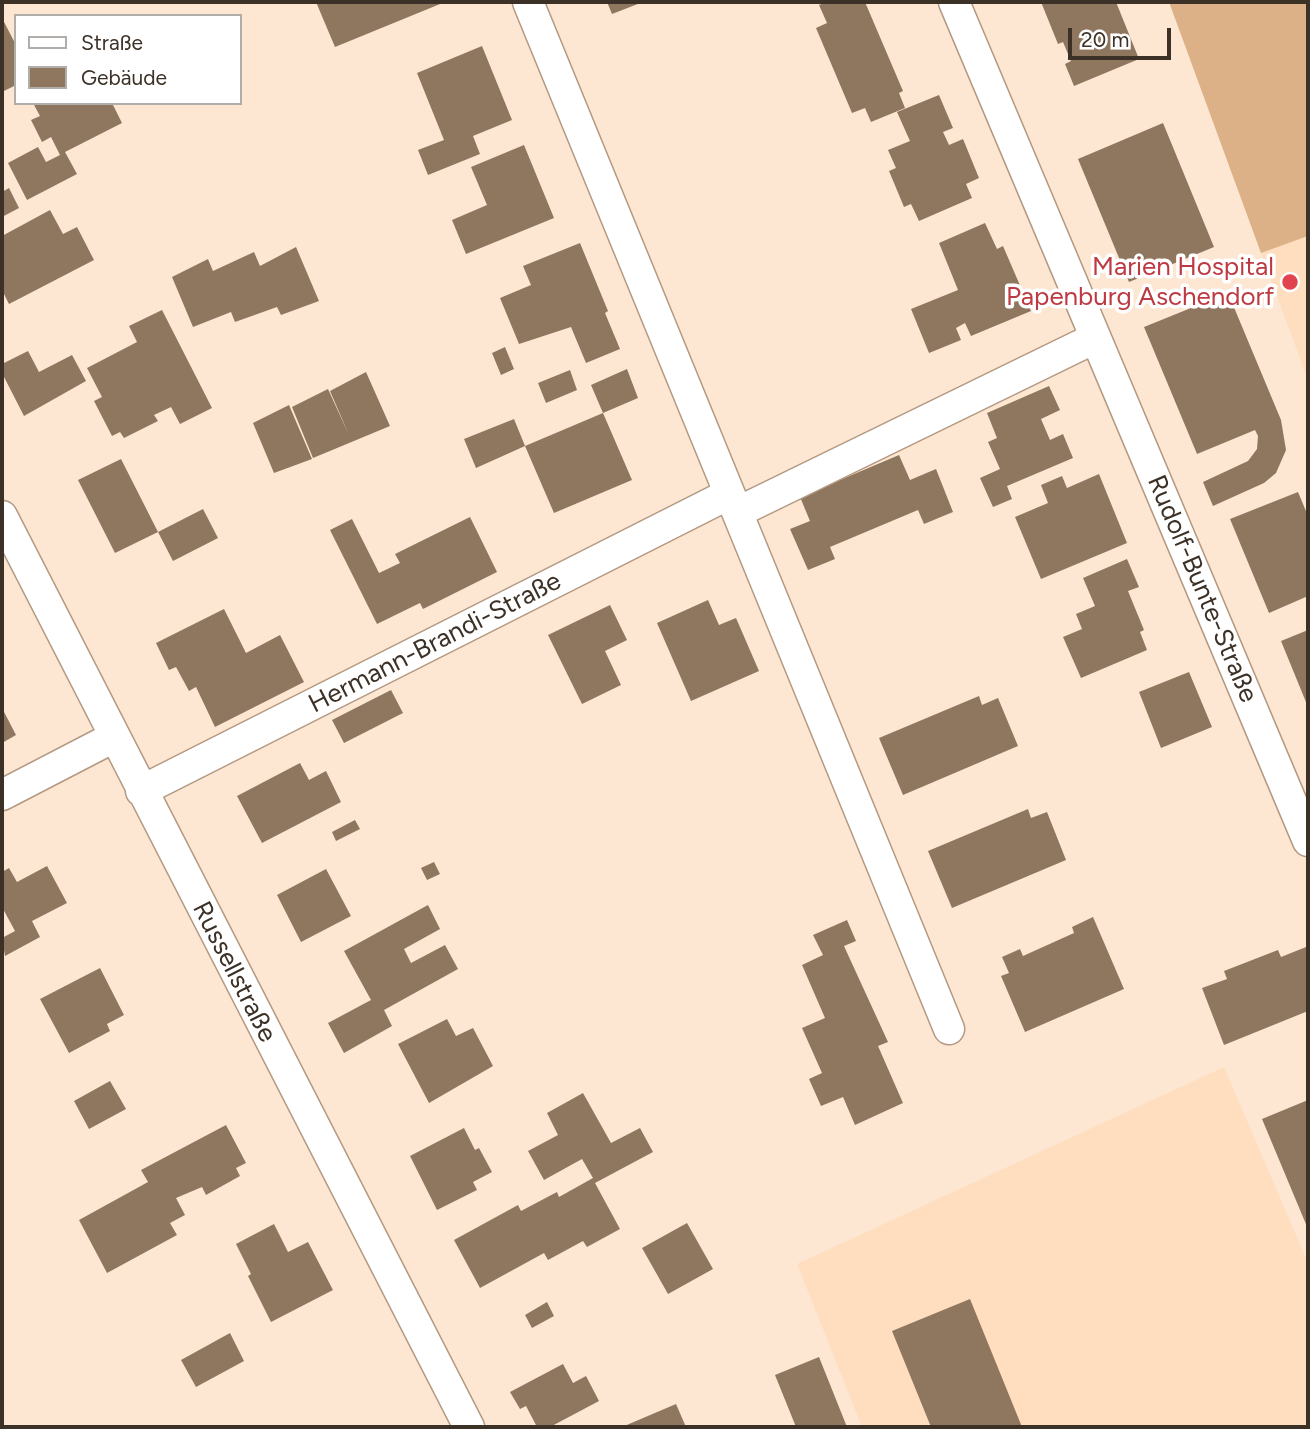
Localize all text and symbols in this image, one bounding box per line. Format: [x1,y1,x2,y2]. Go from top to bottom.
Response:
legend [14,14,242,105]
scale bar [1072,14,1175,58]
text: 20 m [1081,27,1129,52]
text: Straße [81,30,143,55]
text: Gebäude [81,65,167,90]
place label: Marien Hospital Papenburg Aschendorf [1006,251,1274,312]
marker: Marien Hospital Papenburg Aschendorf [1280,272,1300,292]
street label: Rudolf-Bunte-Straße [1140,471,1264,707]
street label: Hermann-Brandi-Straße [304,566,566,720]
street label: Russellstraße [185,897,283,1047]

